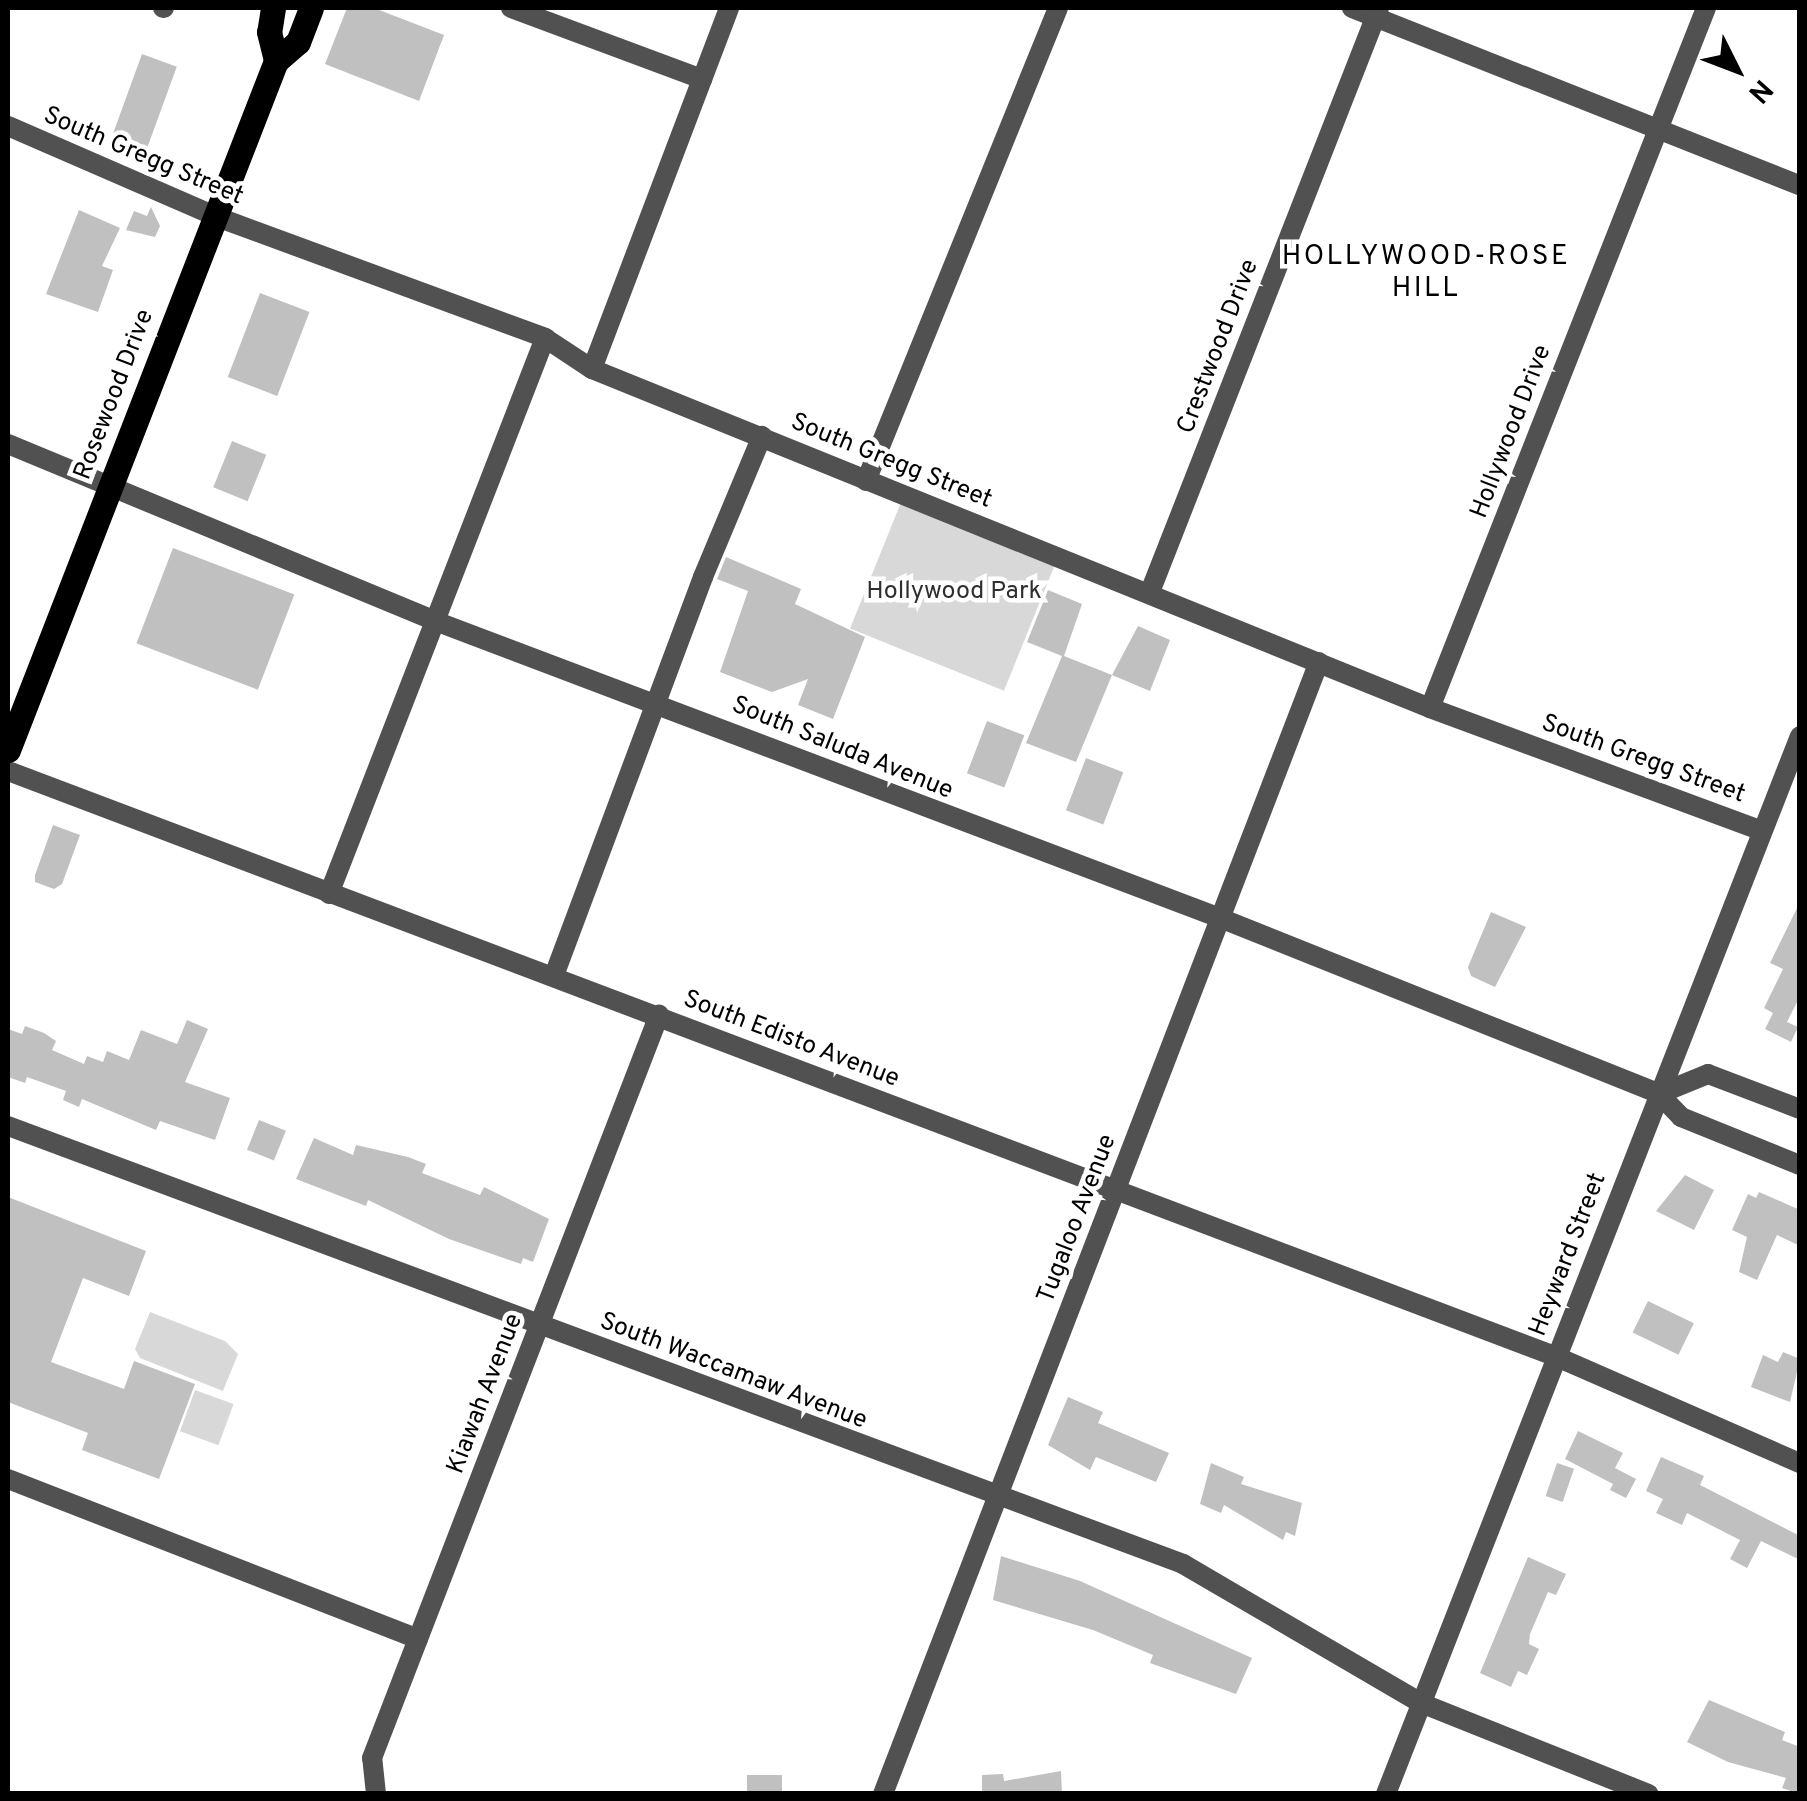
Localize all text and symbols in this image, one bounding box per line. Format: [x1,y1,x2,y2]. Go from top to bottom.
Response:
north arrow [1687,20,1787,120]
text: N [1739,71,1779,110]
street label: South Gregg Street [38,101,248,213]
district label: HOLLYWOOD-ROSE HILL [1282,240,1570,306]
street label: Crestwood Drive [1172,256,1266,438]
street label: Rosewood Drive [69,306,161,484]
street label: Hollywood Drive [1465,341,1559,523]
street label: South Gregg Street [786,408,996,516]
park label: Hollywood Park [866,577,1042,607]
street label: South Saluda Avenue [727,691,957,807]
street label: South Gregg Street [1537,709,1749,811]
street label: South Edisto Avenue [678,985,904,1095]
street label: Tugaloo Avenue [1032,1130,1124,1308]
street label: Heyward Street [1524,1169,1614,1341]
street label: South Waccamaw Avenue [594,1307,872,1437]
street label: Kiawah Avenue [442,1309,530,1479]

